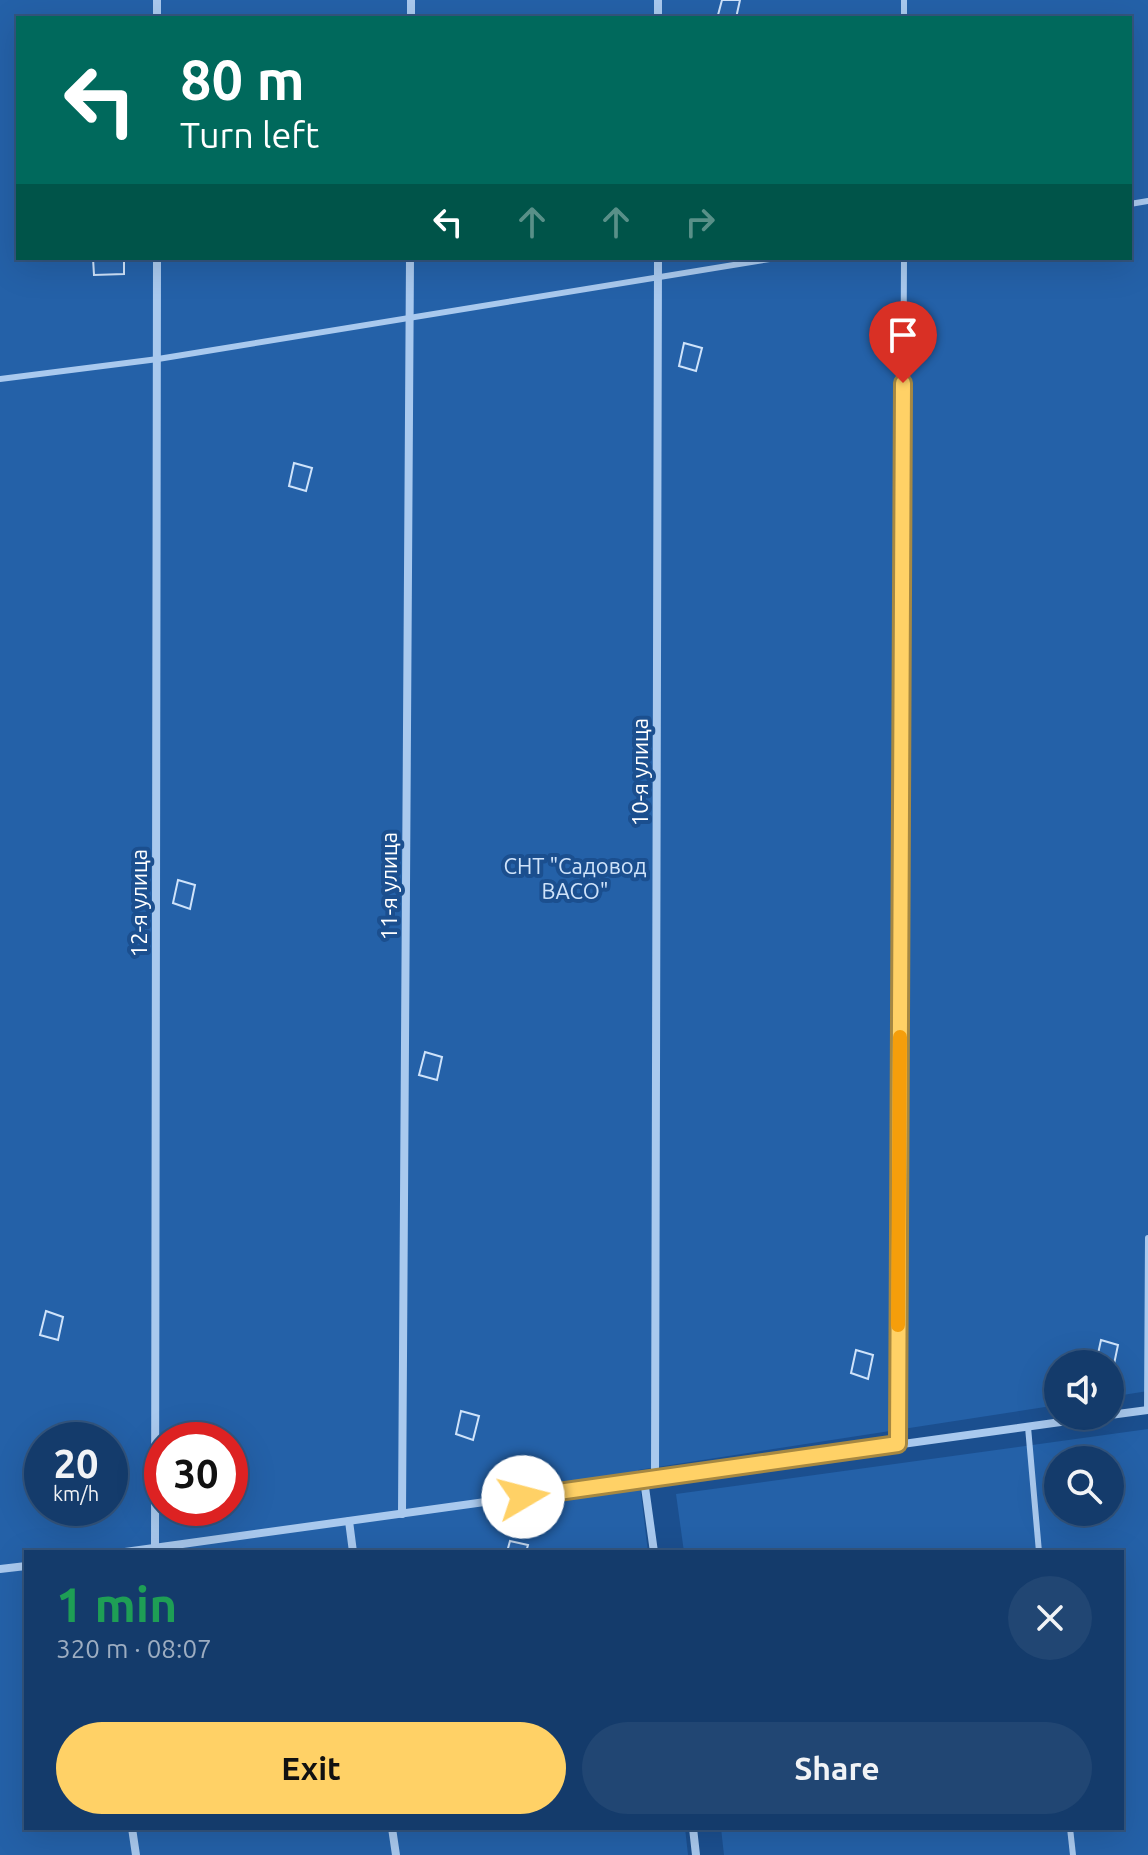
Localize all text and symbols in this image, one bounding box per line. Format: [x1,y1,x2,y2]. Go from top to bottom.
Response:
icon: left [48,48,152,152]
text: 80 m [180,48,305,111]
text: Turn left [180,114,319,155]
icon: left [426,200,470,244]
icon: ahead [510,200,554,244]
icon: ahead [594,200,638,244]
icon: right [678,200,722,244]
pin [869,301,937,383]
icon: arrive [881,313,925,357]
street label: 10-я улица [627,718,652,826]
street label: 11-я улица [376,832,401,940]
street label: 12-я улица [126,849,151,957]
park label: СНТ "Садовод ВАСО" [503,853,647,903]
map controls [1044,1350,1124,1526]
button: sound [1044,1350,1124,1430]
speed limit sign: 30 [144,1422,248,1526]
text: 20 [53,1441,99,1486]
button: search [1044,1446,1124,1526]
position arrow [481,1455,565,1539]
text: km/h [53,1482,99,1505]
button: close [1008,1576,1092,1660]
text: 1 min [56,1577,177,1631]
text: 320 m · 08:07 [56,1634,212,1663]
button: Exit [56,1722,566,1814]
button: Share [582,1722,1092,1814]

